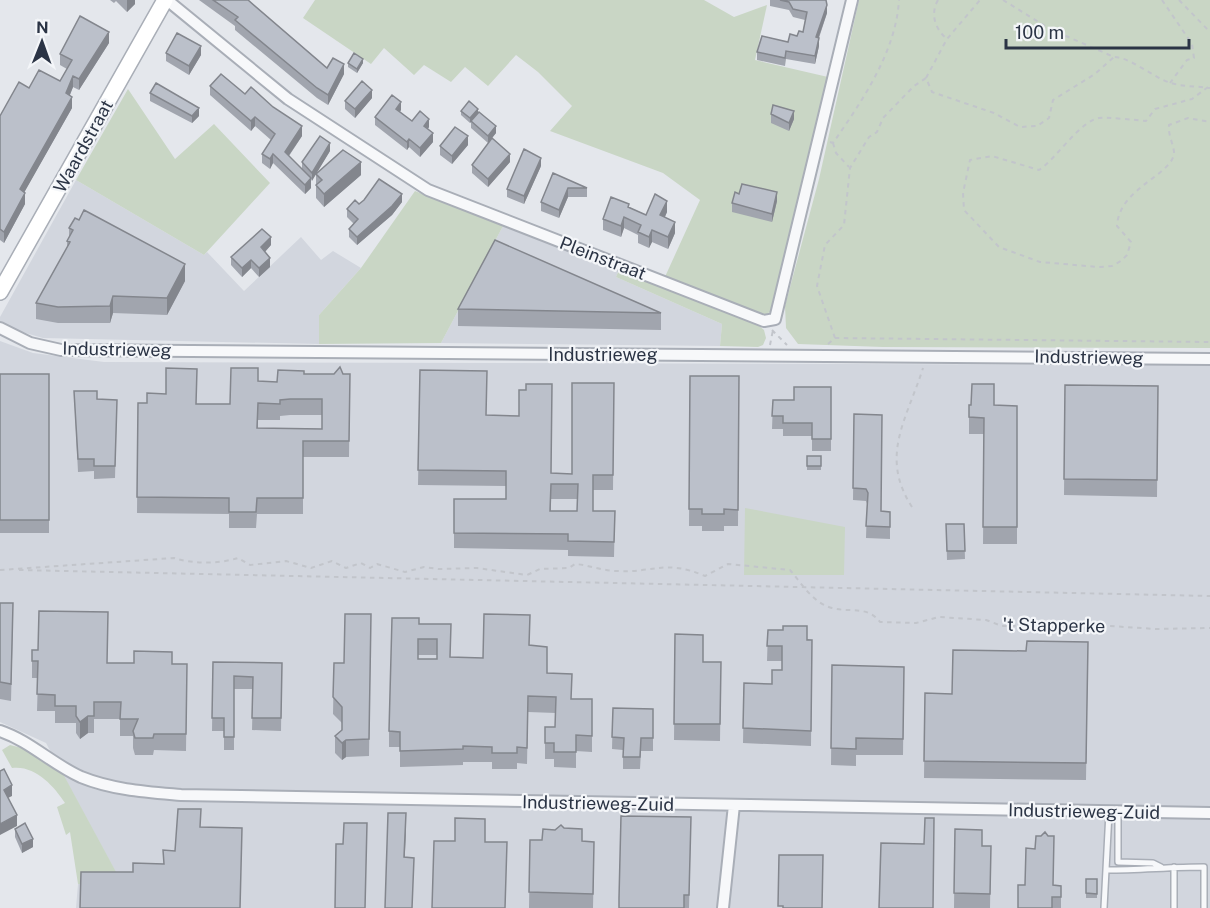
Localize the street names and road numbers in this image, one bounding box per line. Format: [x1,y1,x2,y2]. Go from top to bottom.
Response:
street label: Waardstraat [49,96,117,196]
street label: Pleinstraat [557,232,649,284]
street label: Industrieweg [62,338,172,360]
street label: Industrieweg [548,344,658,365]
street label: Industrieweg [1034,346,1144,368]
street label: 't Stapperke [1002,614,1106,636]
street label: Industrieweg-Zuid [522,791,674,815]
street label: Industrieweg-Zuid [1008,799,1160,823]

